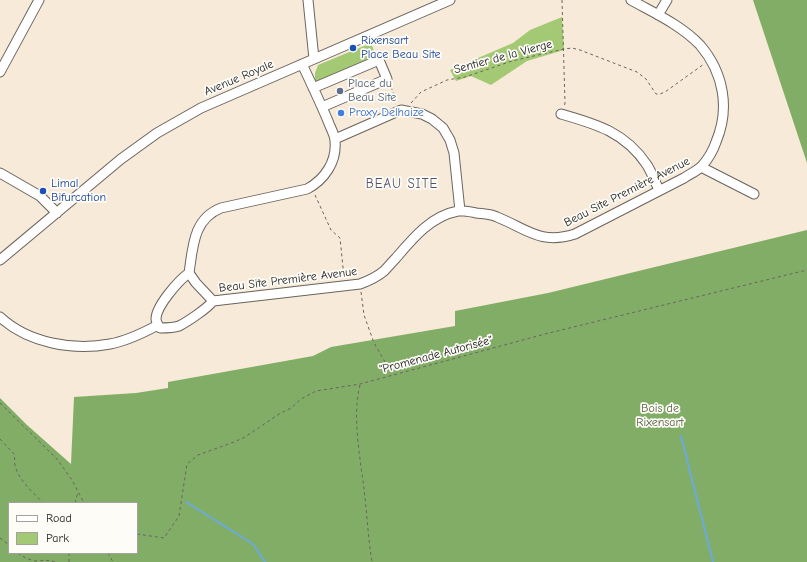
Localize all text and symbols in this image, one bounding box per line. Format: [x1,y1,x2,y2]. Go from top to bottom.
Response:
place label: Rixensart Place Beau Site [361,34,441,62]
street label: Sentier de la Vierge [452,37,554,77]
marker: Rixensart Place Beau Site [348,43,358,53]
street label: Avenue Royale [202,57,276,99]
place label: Place du Beau Site [348,77,396,105]
marker: Place du Beau Site [335,86,345,96]
place label: Proxy Delhaize [349,106,424,120]
marker: Proxy Delhaize [336,108,346,118]
street label: Beau Site Première Avenue [562,154,692,230]
district label: BEAU SITE [366,176,438,192]
place label: Limal Bifurcation [51,177,106,205]
marker: Limal Bifurcation [38,186,48,196]
street label: Beau Site Première Avenue [218,264,358,296]
street label: "Promenade Autorisée" [378,333,494,377]
park label: Bois de Rixensart [636,402,684,430]
legend [8,502,138,554]
text: Road [46,511,72,525]
text: Park [46,531,69,545]

